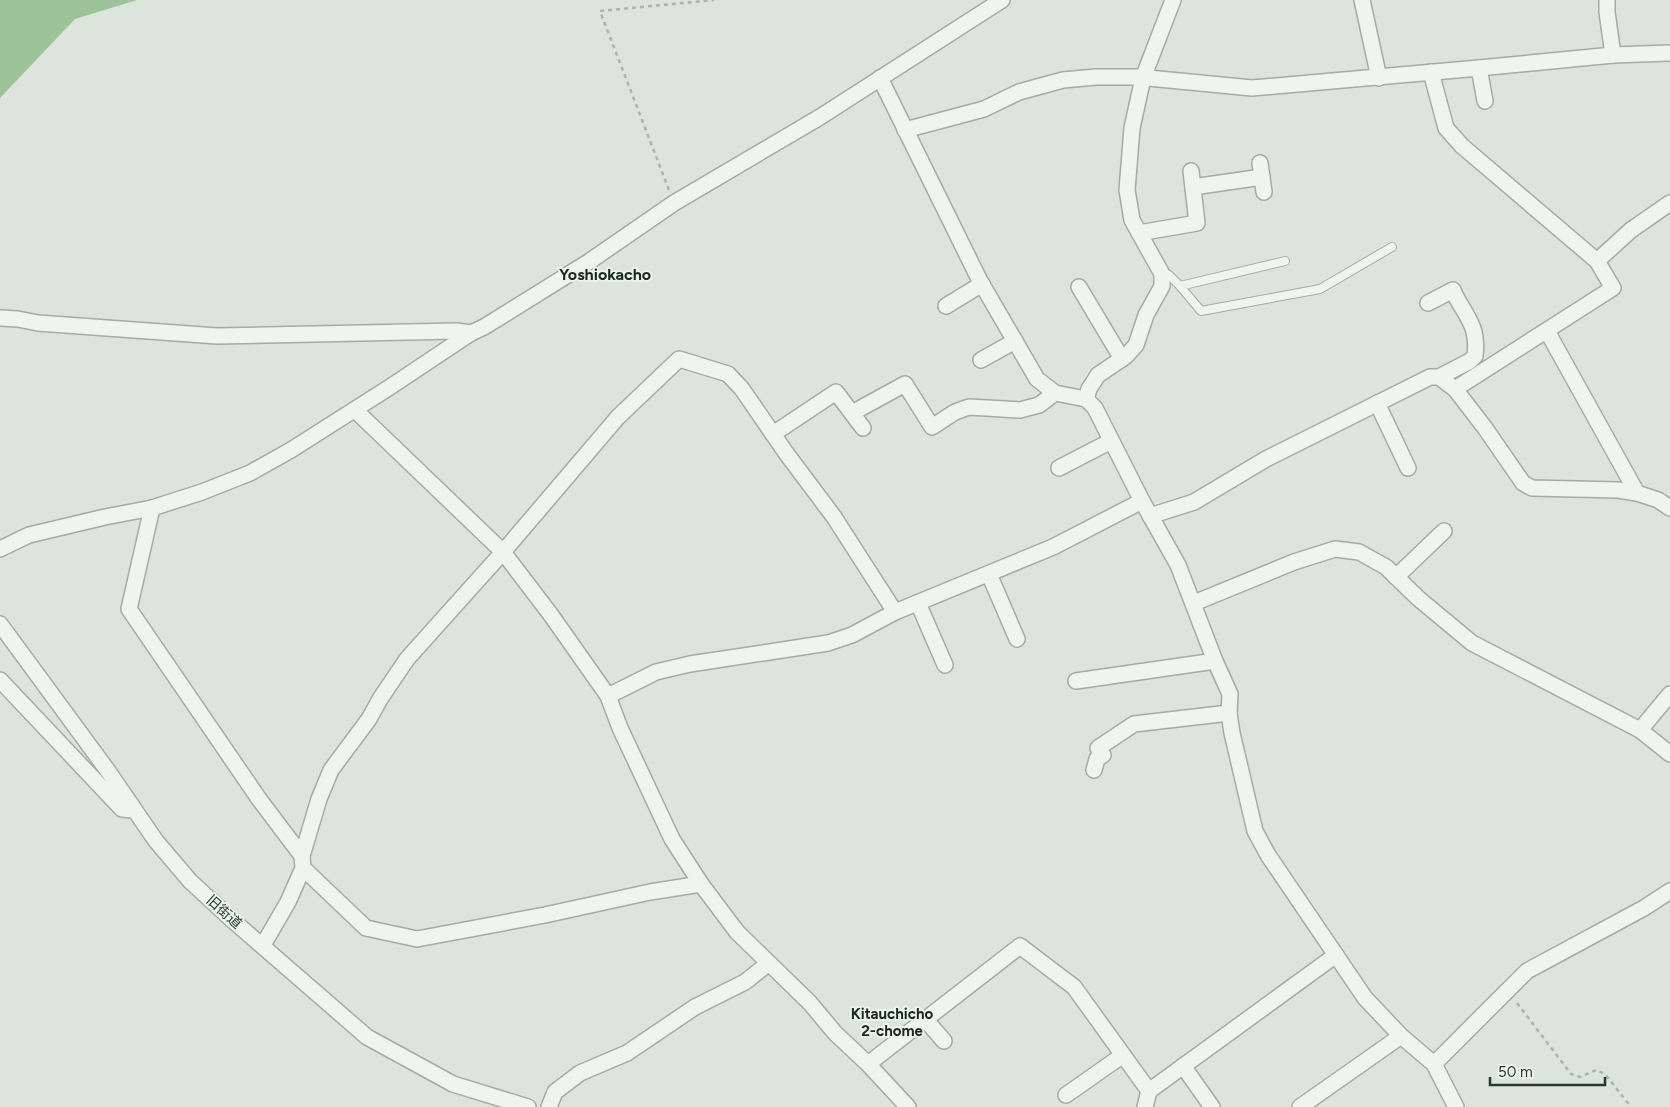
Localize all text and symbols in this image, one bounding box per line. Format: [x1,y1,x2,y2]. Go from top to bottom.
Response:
district label: Yoshiokacho [559,265,651,284]
street label: 旧街道 [203,892,245,932]
district label: Kitauchicho 2-chome [851,1005,934,1040]
scale bar [1490,1054,1605,1086]
text: 50 m [1498,1063,1533,1081]

